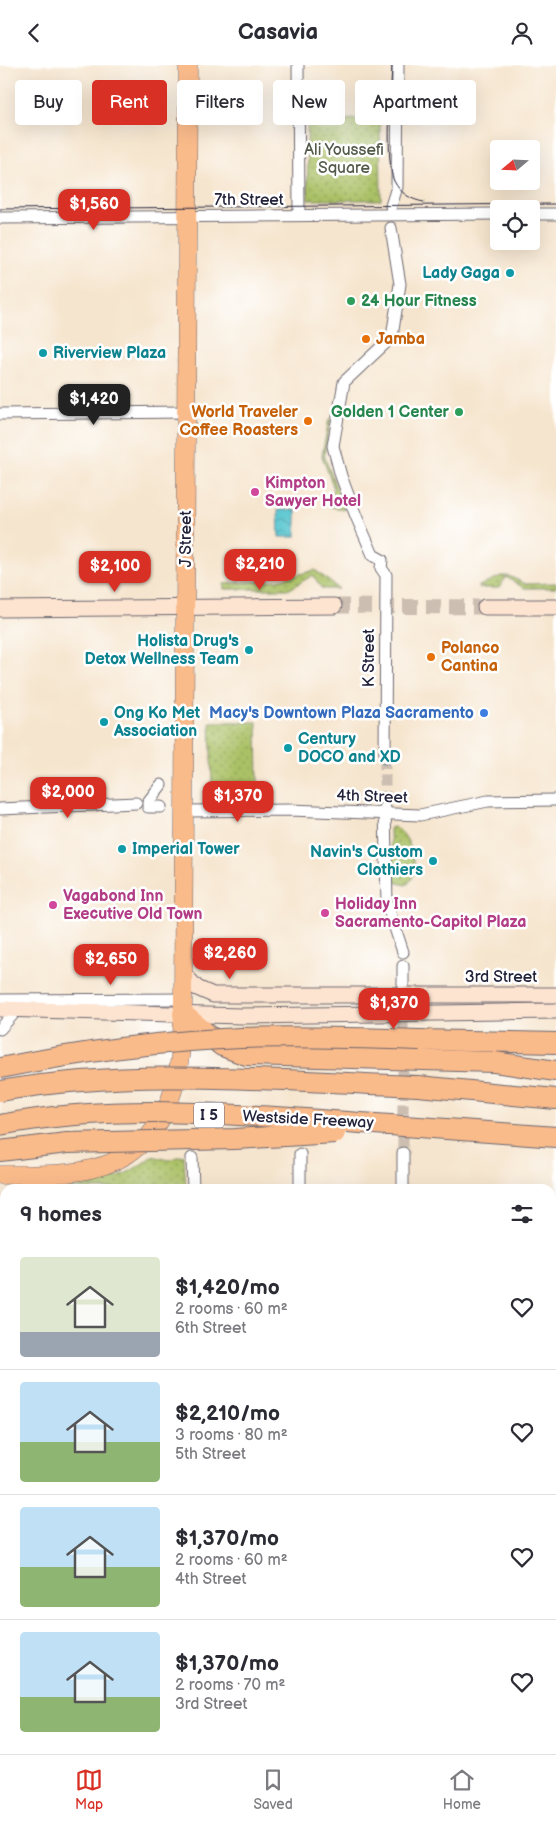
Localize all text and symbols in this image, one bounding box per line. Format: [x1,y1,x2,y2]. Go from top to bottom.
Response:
icon: back [20,19,48,47]
text: Casavia [238,19,318,46]
icon: person [508,19,536,47]
chip: Buy [15,80,82,125]
chip: Rent [92,80,167,125]
chip: Filters [177,80,263,125]
chip: New [273,80,345,125]
chip: Apartment [355,80,476,125]
north arrow [490,140,540,190]
map controls [490,140,540,250]
park label: Ali Youssefi Square [304,141,384,178]
pin: $1,560 [53,189,135,231]
street label: 7th Street [214,191,284,210]
text: $1,560 [69,195,119,214]
button: locate [490,200,540,250]
place label: Lady Gaga [422,264,500,283]
marker: Lady Gaga [504,267,516,279]
place label: 24 Hour Fitness [361,292,477,311]
marker: 24 Hour Fitness [345,295,357,307]
place label: Jamba [376,330,425,349]
marker: Jamba [360,333,372,345]
place label: Riverview Plaza [53,344,166,363]
marker: Riverview Plaza [37,347,49,359]
pin: $1,420 [53,383,135,426]
text: $1,420 [69,390,119,409]
place label: World Traveler Coffee Roasters [179,403,299,440]
place label: Golden 1 Center [331,403,450,422]
marker: Golden 1 Center [453,406,465,418]
marker: World Traveler Coffee Roasters [302,415,314,427]
place label: Kimpton Sawyer Hotel [265,474,361,511]
marker: Kimpton Sawyer Hotel [249,486,261,498]
street label: J Street [177,511,196,567]
pin: $2,210 [219,549,301,591]
pin: $2,100 [74,551,156,593]
text: $2,210 [235,555,285,574]
text: $2,100 [90,557,140,576]
street label: K Street [360,629,379,687]
place label: Holista Drug's Detox Wellness Team [84,632,239,669]
place label: Polanco Cantina [441,639,499,676]
marker: Holista Drug's Detox Wellness Team [243,644,255,656]
marker: Polanco Cantina [425,651,437,663]
place label: Ong Ko Met Association [113,704,201,741]
place label: Macy's Downtown Plaza Sacramento [209,704,474,723]
marker: Macy's Downtown Plaza Sacramento [478,707,490,719]
marker: Ong Ko Met Association [98,716,110,728]
place label: Century DOCO and XD [298,730,401,767]
marker: Century DOCO and XD [282,742,294,754]
pin: $2,000 [27,777,109,819]
pin: $1,370 [197,781,279,823]
text: $2,000 [41,783,95,802]
street label: 4th Street [336,786,408,808]
text: $1,370 [214,787,262,806]
place label: Imperial Tower [132,840,240,859]
marker: Imperial Tower [116,843,128,855]
place label: Navin's Custom Clothiers [310,843,423,880]
marker: Navin's Custom Clothiers [427,855,439,867]
place label: Vagabond Inn Executive Old Town [63,887,203,924]
place label: Holiday Inn Sacramento-Capitol Plaza [335,895,527,932]
marker: Vagabond Inn Executive Old Town [47,899,59,911]
marker: Holiday Inn Sacramento-Capitol Plaza [319,907,331,919]
pin: $2,260 [189,937,271,980]
pin: $2,650 [70,943,152,986]
text: $2,260 [204,944,256,963]
text: $2,650 [85,950,137,969]
street label: 3rd Street [465,968,537,987]
pin: $1,370 [353,987,435,1030]
text: $1,370 [370,994,418,1013]
road number: I 5 [194,1103,224,1127]
street label: Westside Freeway [242,1107,375,1133]
icon: filters [508,1200,536,1228]
text: 9 homes [20,1202,102,1227]
text: $1,420/mo [175,1275,280,1300]
icon: home [60,1277,120,1337]
icon: heart [508,1293,536,1321]
text: 2 rooms · 60 m² [175,1300,288,1319]
text: 6th Street [175,1319,246,1338]
text: $2,210/mo [175,1401,280,1426]
icon: home [60,1402,120,1462]
icon: heart [508,1418,536,1446]
text: 3 rooms · 80 m² [175,1426,288,1445]
text: 5th Street [175,1445,246,1464]
text: $1,370/mo [175,1526,279,1551]
icon: home [60,1527,120,1587]
icon: heart [508,1543,536,1571]
text: 2 rooms · 60 m² [175,1551,288,1570]
text: 4th Street [175,1570,246,1589]
text: $1,370/mo [175,1651,279,1676]
icon: home [60,1652,120,1712]
icon: heart [508,1668,536,1696]
text: 2 rooms · 70 m² [175,1676,285,1695]
text: 3rd Street [175,1695,247,1714]
tab: Map [75,1766,103,1813]
tab: Saved [253,1766,293,1813]
tab: Home [443,1766,481,1813]

